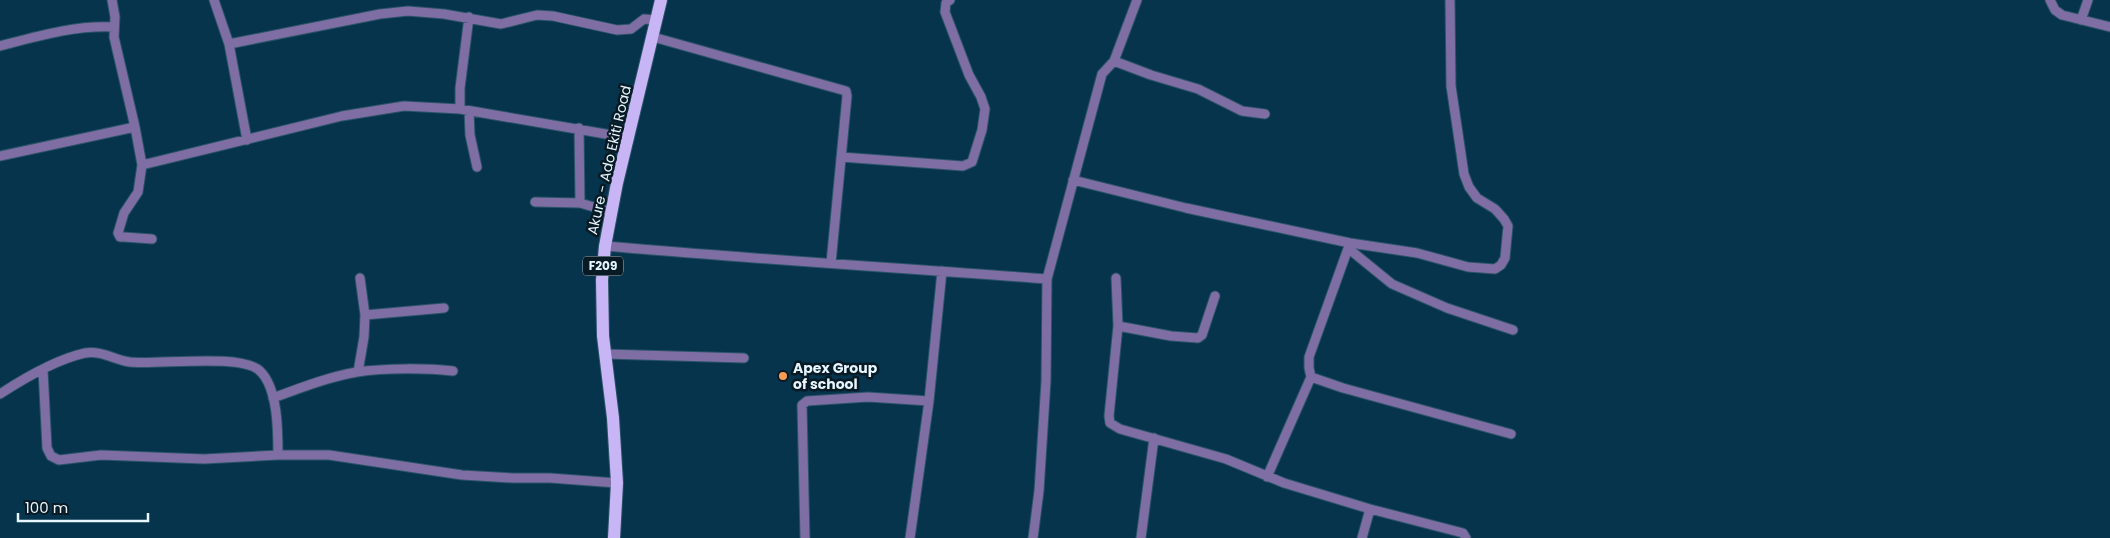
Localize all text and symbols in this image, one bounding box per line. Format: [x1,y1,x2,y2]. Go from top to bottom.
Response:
street label: Akure - Ado Ekiti Road [582,83,636,237]
road number: F209 [583,256,623,276]
place label: Apex Group of school [793,358,878,394]
marker: Apex Group of school [777,370,789,382]
scale bar [18,490,148,522]
text: 100 m [25,497,68,518]

